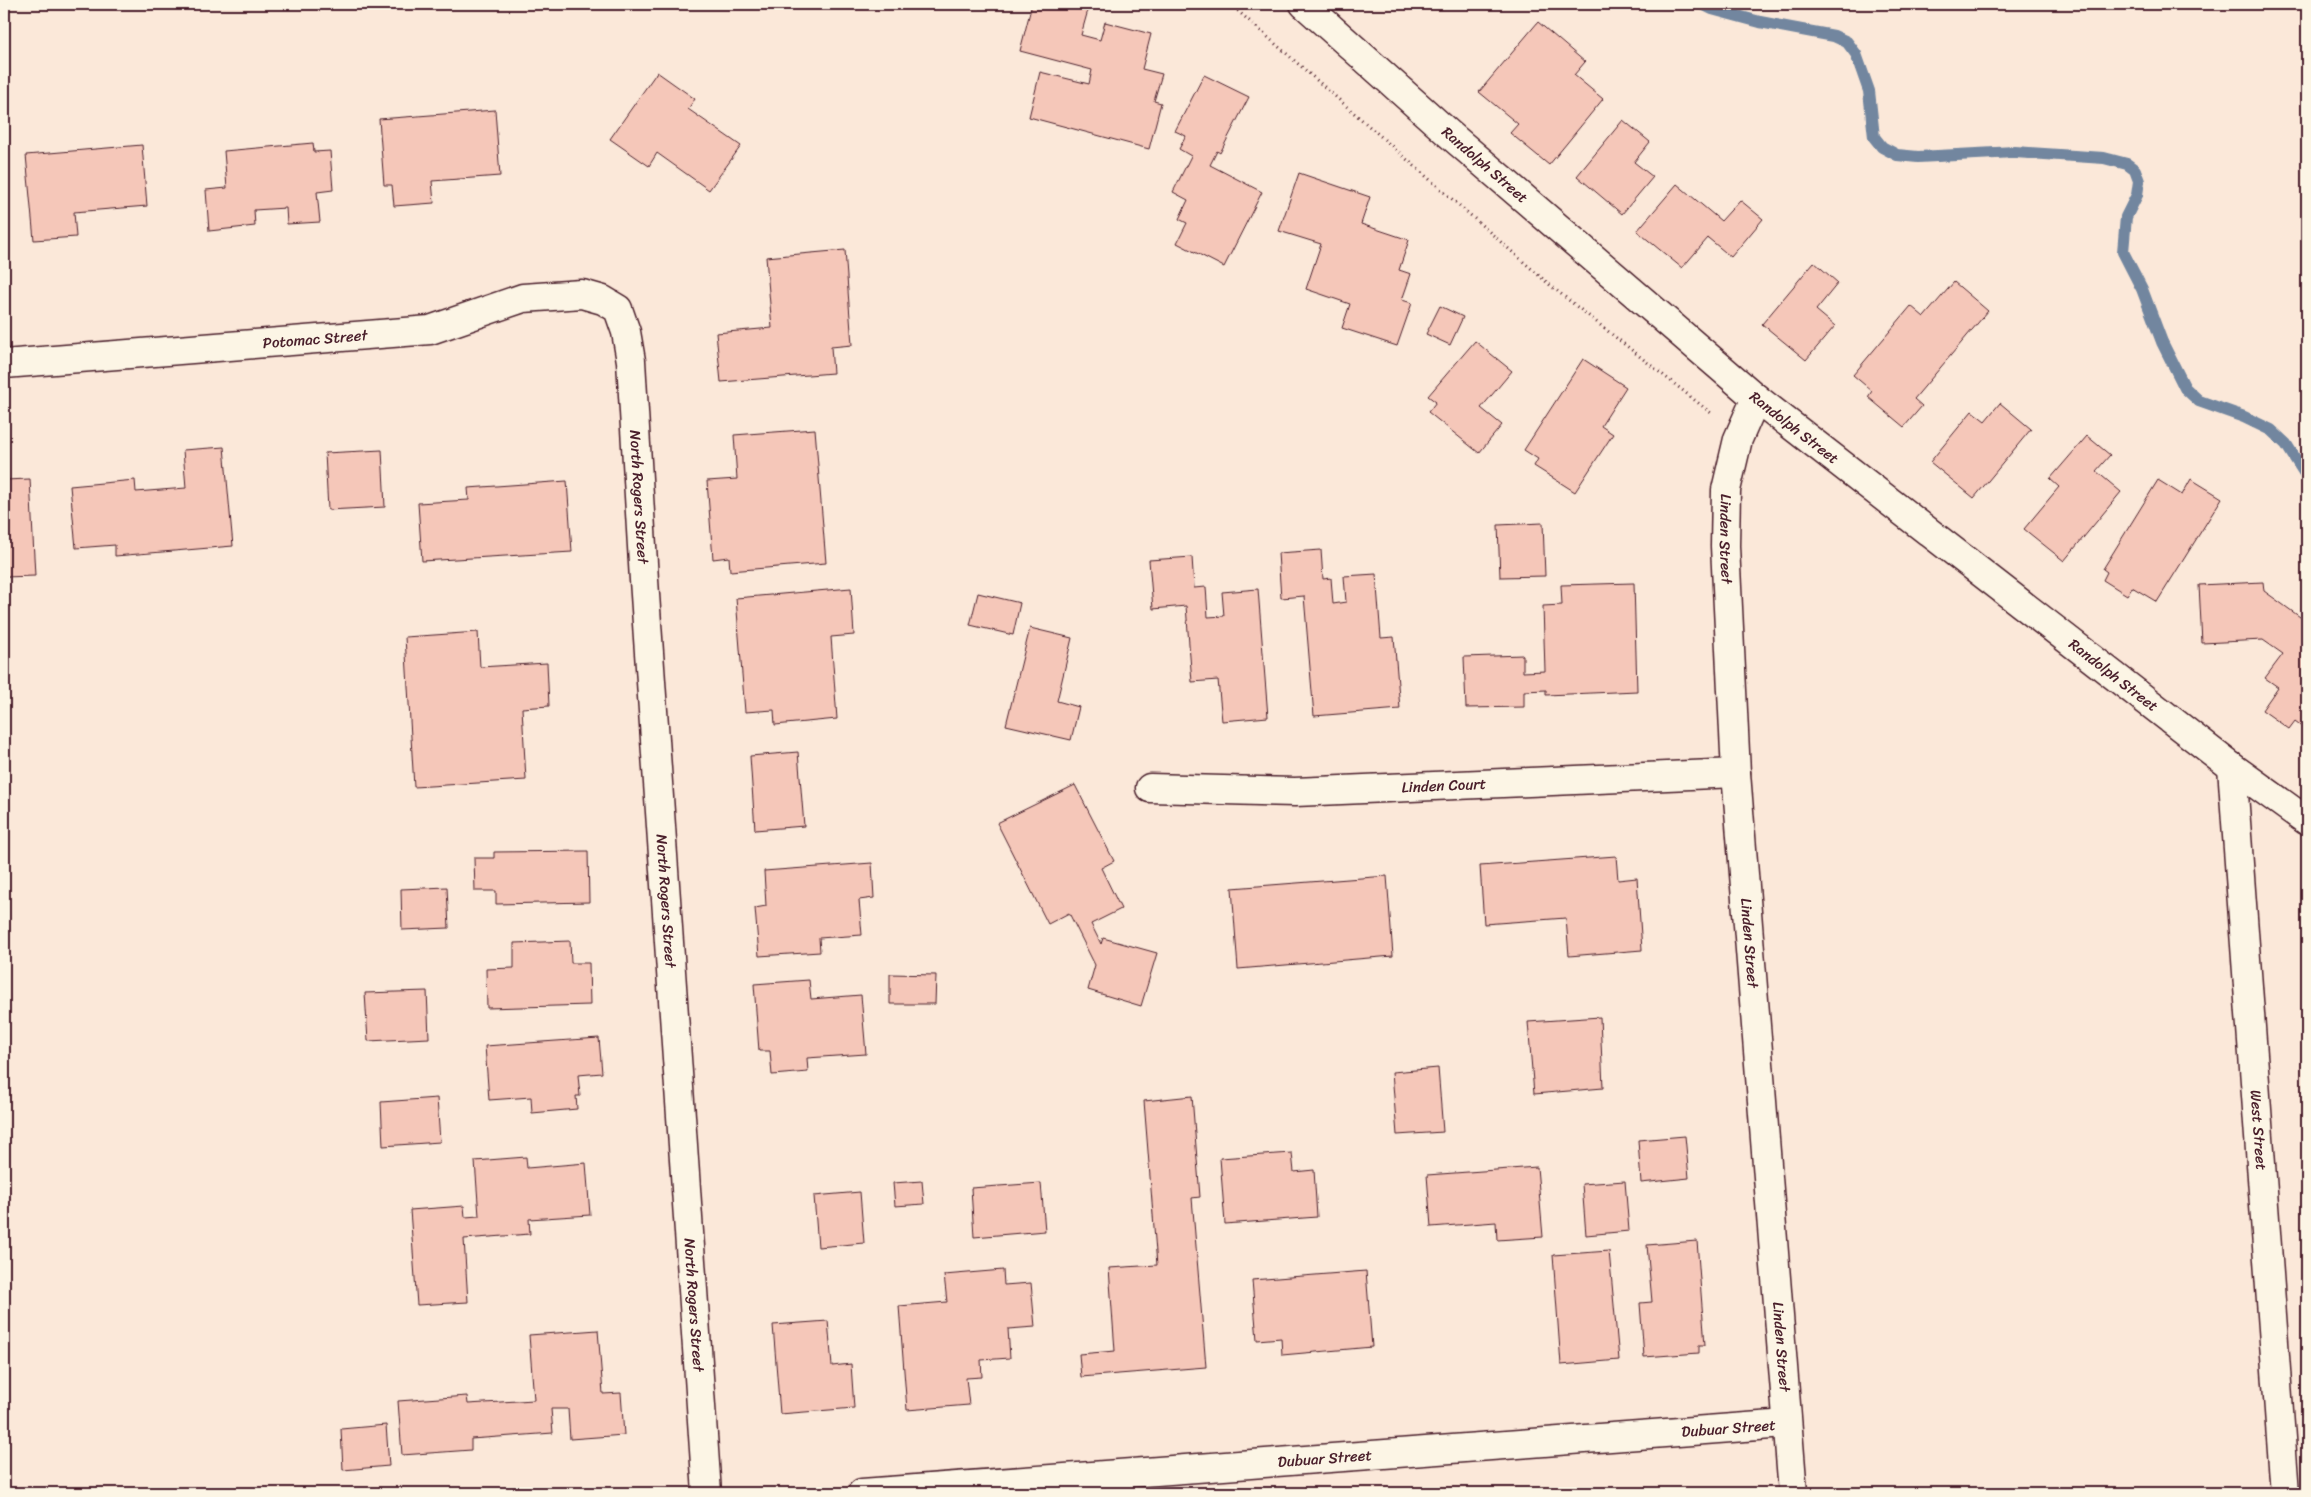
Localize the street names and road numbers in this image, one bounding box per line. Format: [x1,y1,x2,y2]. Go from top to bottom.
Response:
street label: Randolph Street [1435,120,1535,210]
street label: Potomac Street [262,322,369,356]
street label: Randolph Street [1743,385,1845,471]
street label: North Rogers Street [622,429,656,565]
street label: Linden Street [1712,494,1740,585]
street label: Randolph Street [2063,632,2164,719]
street label: Linden Court [1401,771,1487,800]
street label: North Rogers Street [649,833,684,970]
street label: Linden Street [1733,897,1766,990]
street label: West Street [2243,1089,2274,1171]
street label: North Rogers Street [676,1237,712,1374]
street label: Linden Street [1765,1301,1798,1394]
street label: Dubuar Street [1680,1412,1777,1445]
street label: Dubuar Street [1277,1442,1373,1475]

